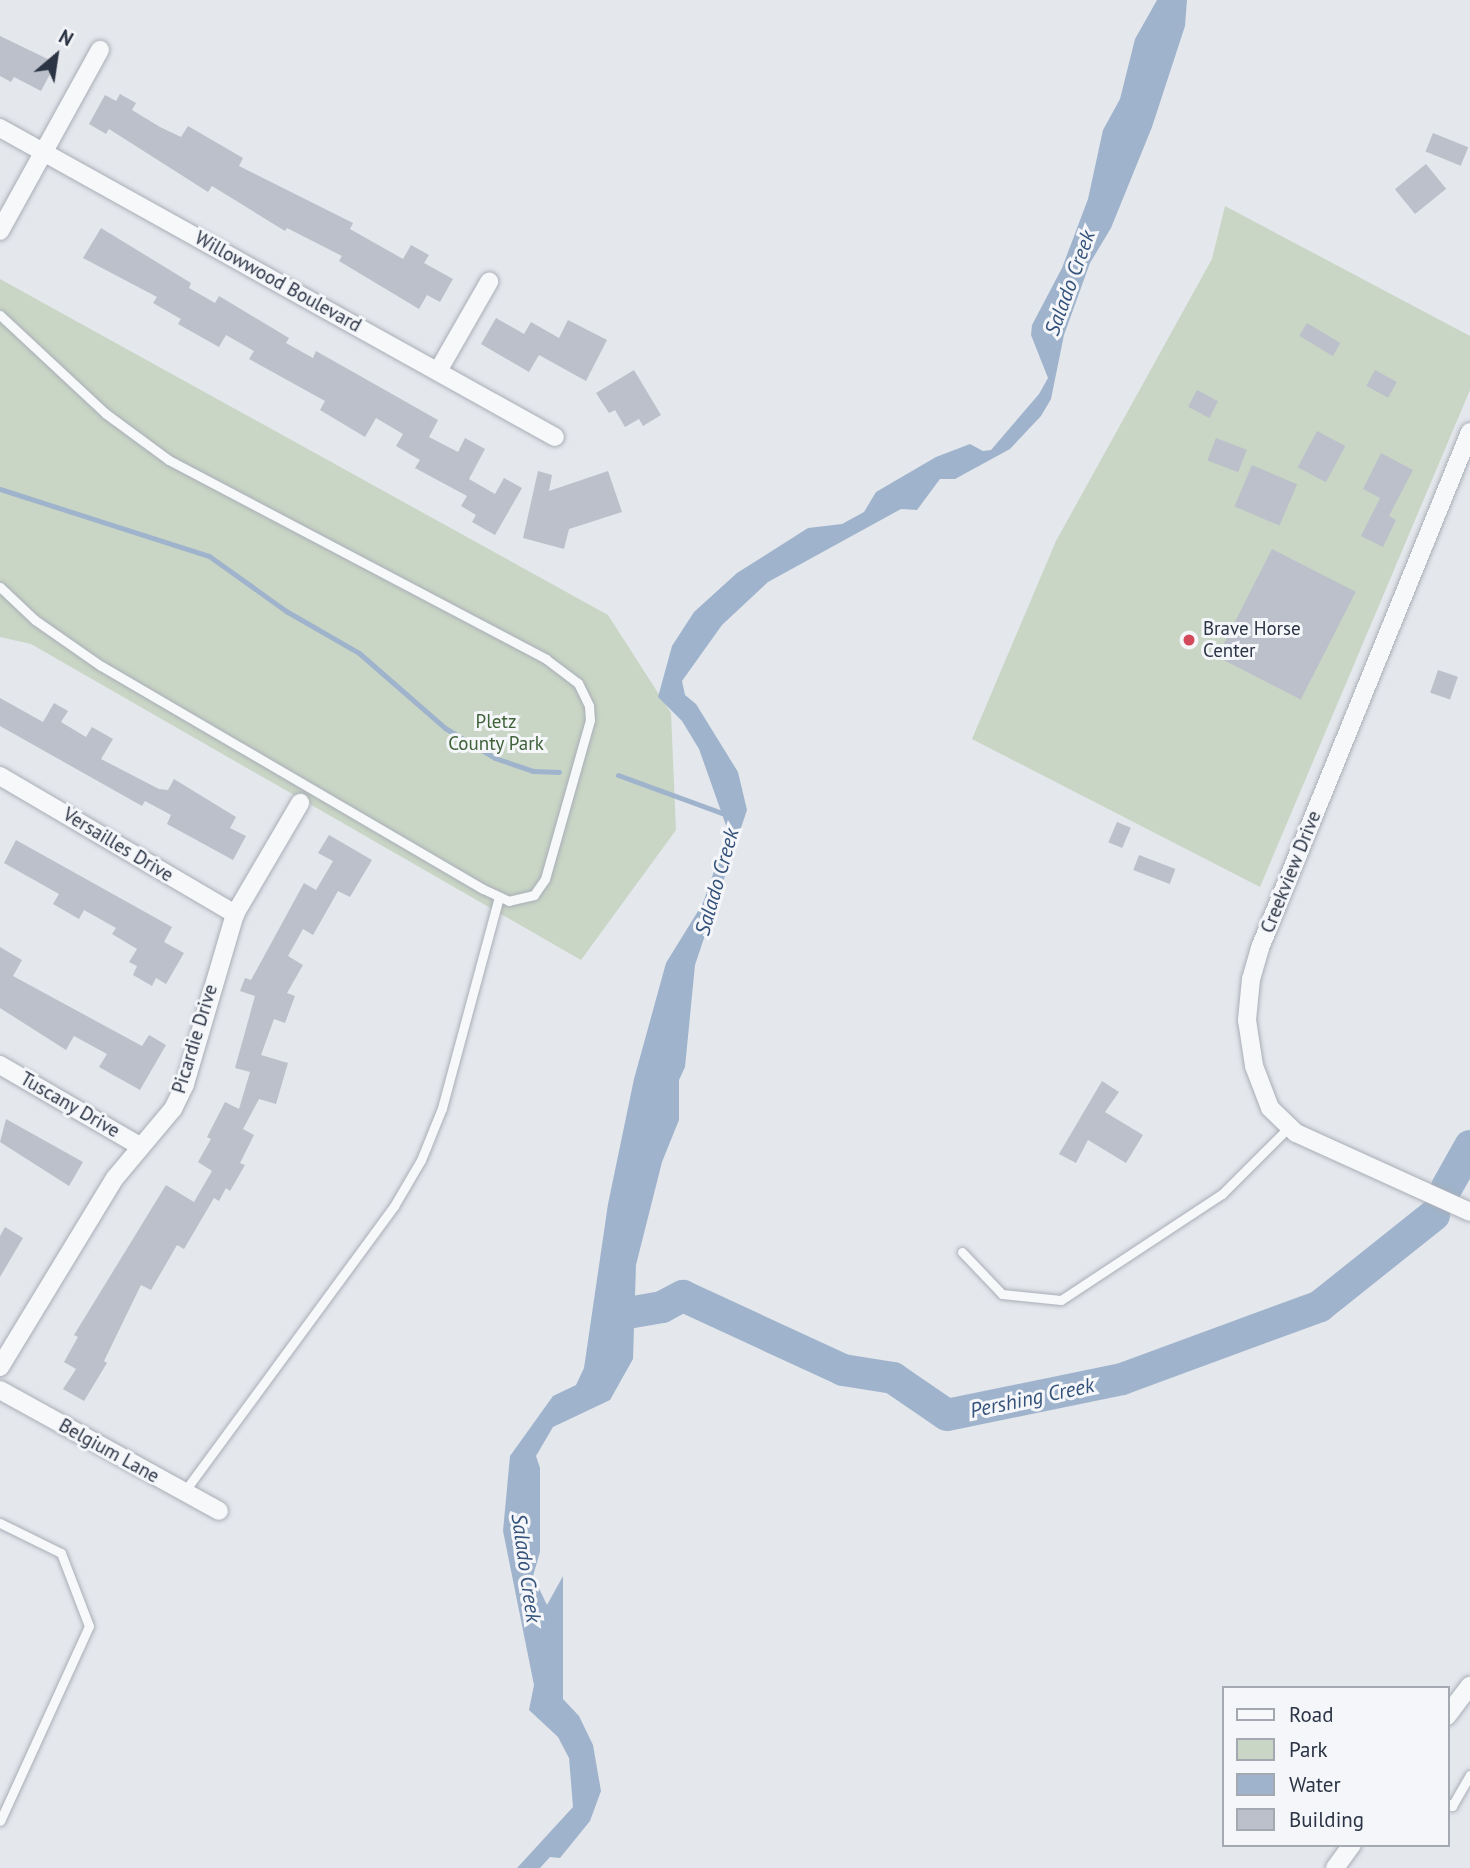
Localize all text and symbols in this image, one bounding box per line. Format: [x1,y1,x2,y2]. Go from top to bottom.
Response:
north arrow [21,21,91,91]
text: N [55,24,77,51]
street label: Willowwood Boulevard [191,227,365,337]
water label: Salado Creek [1039,227,1101,339]
place label: Brave Horse Center [1203,618,1301,662]
marker: Brave Horse Center [1181,632,1197,648]
park label: Pletz County Park [448,711,544,755]
street label: Versailles Drive [59,803,177,887]
street label: Creekview Drive [1256,807,1326,937]
water label: Salado Creek [690,826,744,938]
street label: Picardie Drive [168,982,222,1096]
street label: Tuscany Drive [16,1067,124,1143]
water label: Pershing Creek [968,1373,1096,1423]
street label: Belgium Lane [55,1414,163,1488]
water label: Salado Creek [506,1512,546,1624]
legend [1222,1686,1449,1847]
text: Road [1289,1701,1333,1728]
text: Park [1289,1736,1328,1763]
text: Water [1289,1771,1341,1798]
text: Building [1289,1806,1364,1833]

